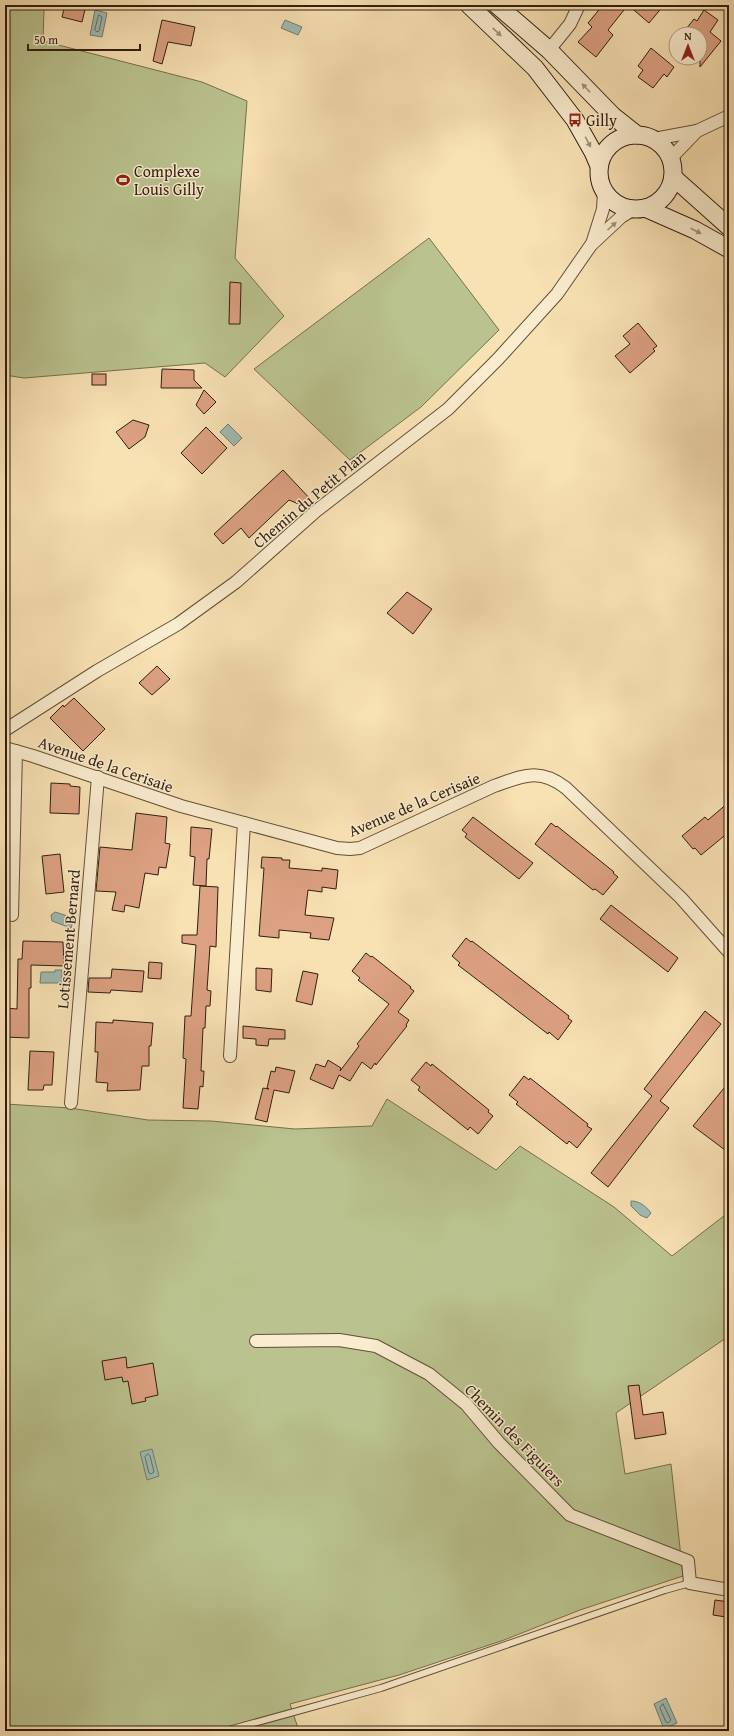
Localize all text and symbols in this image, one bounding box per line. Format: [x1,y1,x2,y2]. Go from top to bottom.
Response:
scale bar [28,26,140,52]
north arrow [668,26,708,66]
one-way arrow [492,27,502,37]
text: N [684,28,692,44]
text: 50 m [34,31,58,48]
one-way arrow [581,83,590,93]
place label: Gilly [586,108,617,132]
bus stop icon: Gilly [567,112,583,128]
one-way arrow [585,136,591,148]
place label: Complexe Louis Gilly [134,159,204,201]
sports icon: Complexe Louis Gilly [115,172,131,188]
one-way arrow [607,221,617,231]
one-way arrow [690,228,701,234]
street label: Chemin du Petit Plan [247,444,371,554]
street label: Avenue de la Cerisaie [35,730,177,798]
street label: Avenue de la Cerisaie [344,765,484,843]
street label: Lotissement Bernard [50,868,86,1010]
street label: Chemin des Figuiers [459,1378,571,1492]

